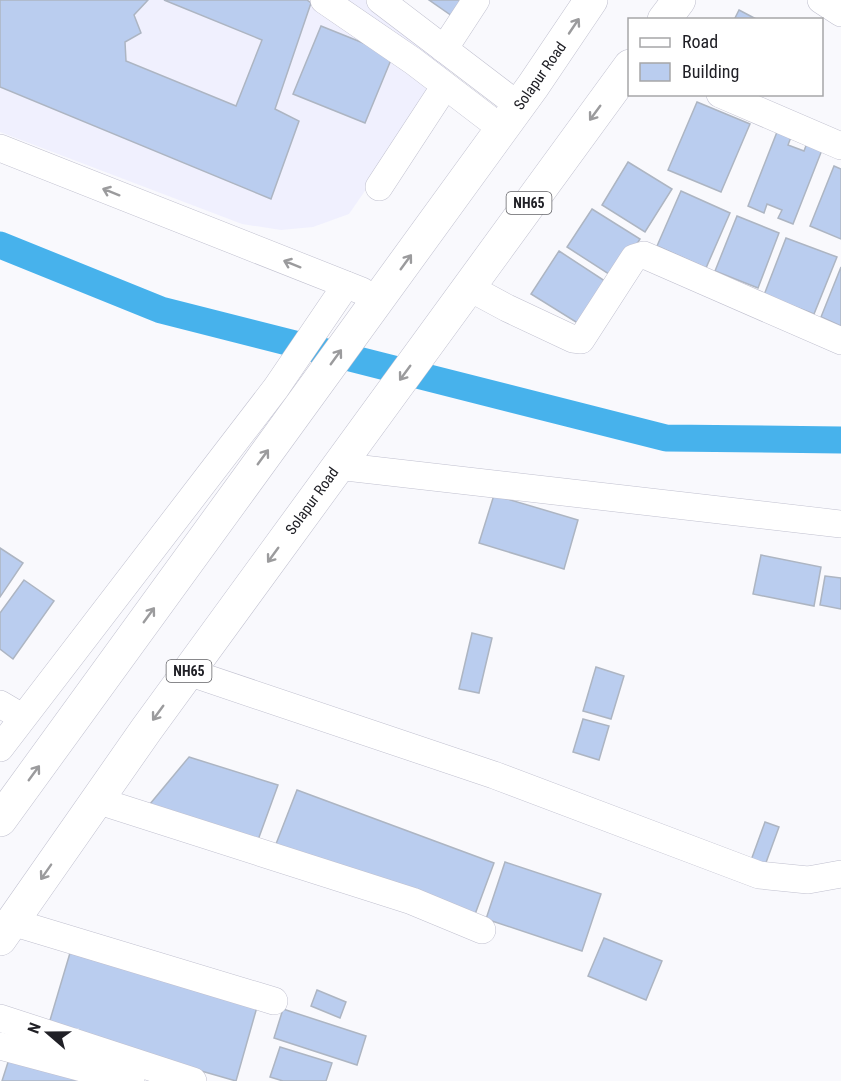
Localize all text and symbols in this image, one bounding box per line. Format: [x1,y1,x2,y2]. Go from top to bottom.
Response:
one-way arrow [568,18,580,35]
legend [628,18,823,96]
text: Road [682,31,718,52]
street label: Solapur Road [510,39,570,113]
text: Building [682,61,739,82]
one-way arrow [589,105,602,121]
one-way arrow [102,186,120,197]
road number: NH65 [506,192,552,214]
one-way arrow [400,254,412,270]
one-way arrow [283,258,302,269]
one-way arrow [330,349,343,365]
one-way arrow [399,364,411,380]
one-way arrow [257,450,270,466]
street label: Solapur Road [282,464,342,538]
one-way arrow [266,547,279,563]
one-way arrow [143,608,155,624]
road number: NH65 [166,660,212,682]
one-way arrow [152,704,164,720]
one-way arrow [28,765,40,781]
one-way arrow [40,864,52,880]
north arrow [18,1003,78,1063]
text: N [24,1020,45,1036]

